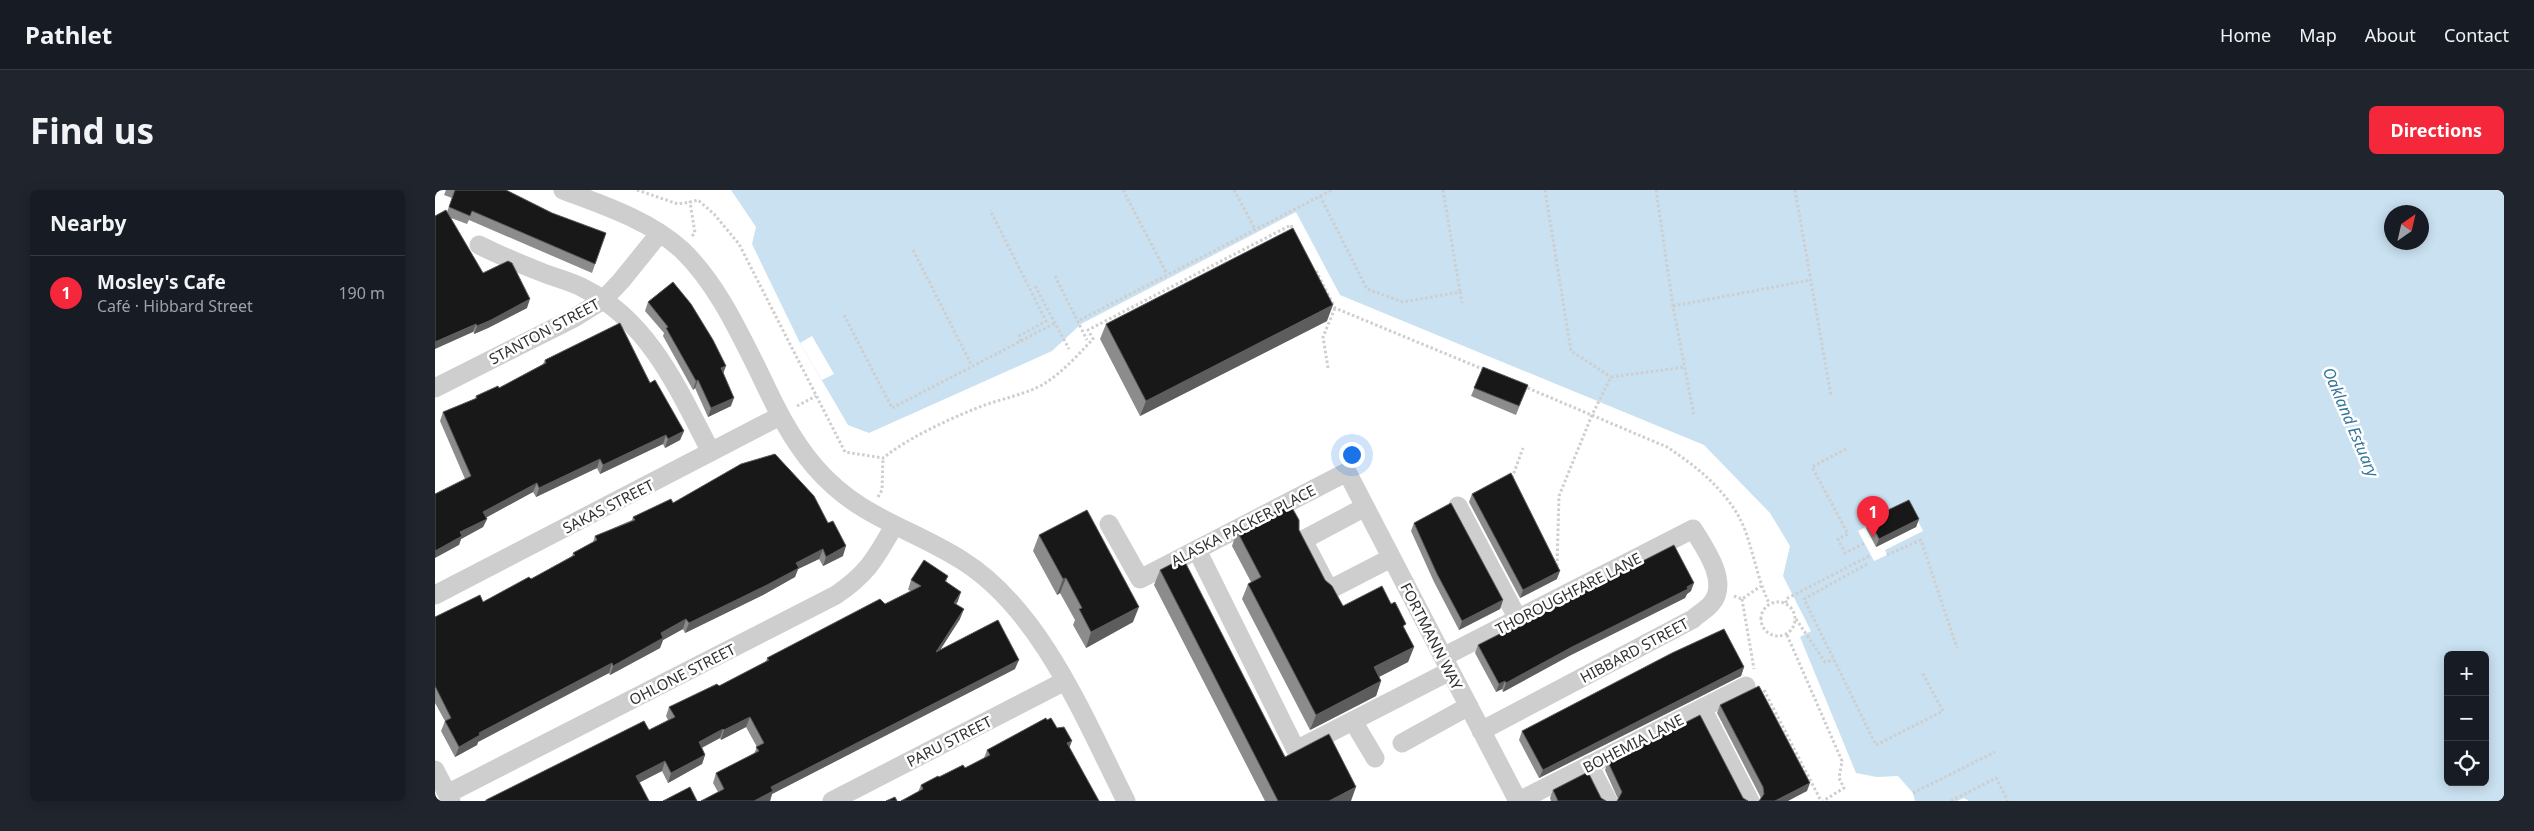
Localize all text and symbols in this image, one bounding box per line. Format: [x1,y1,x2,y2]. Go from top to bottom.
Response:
text: Pathlet [25,18,112,51]
text: Home [2220,23,2271,47]
text: Map [2299,23,2337,47]
text: About [2365,23,2416,47]
text: Contact [2444,23,2509,47]
button: Directions [2369,106,2504,154]
text: Find us [30,107,154,154]
north arrow [2384,205,2429,250]
text: Nearby [50,209,126,237]
text: Mosley's Cafe [97,269,226,295]
text: 1 [61,282,71,304]
text: 190 m [338,282,385,304]
street label: STANTON STREET [485,293,603,369]
text: Café · Hibbard Street [97,295,253,317]
water label: Oakland Estuary [2318,364,2385,482]
your location [1339,442,1365,468]
street label: SAKAS STREET [559,474,658,538]
street label: ALASKA PACKER PLACE [1167,480,1319,570]
pin: 1 [1857,496,1889,537]
street label: THOROUGHFARE LANE [1492,548,1644,638]
street label: FORTMANN WAY [1396,579,1468,693]
street label: HIBBARD STREET [1576,613,1692,687]
street label: OHLONE STREET [625,638,739,709]
map controls [2444,651,2489,786]
button: + [2444,651,2489,696]
button: − [2444,696,2489,741]
street label: BOHEMIA LANE [1579,709,1687,777]
street label: PARU STREET [903,711,996,771]
button: locate [2444,741,2489,786]

